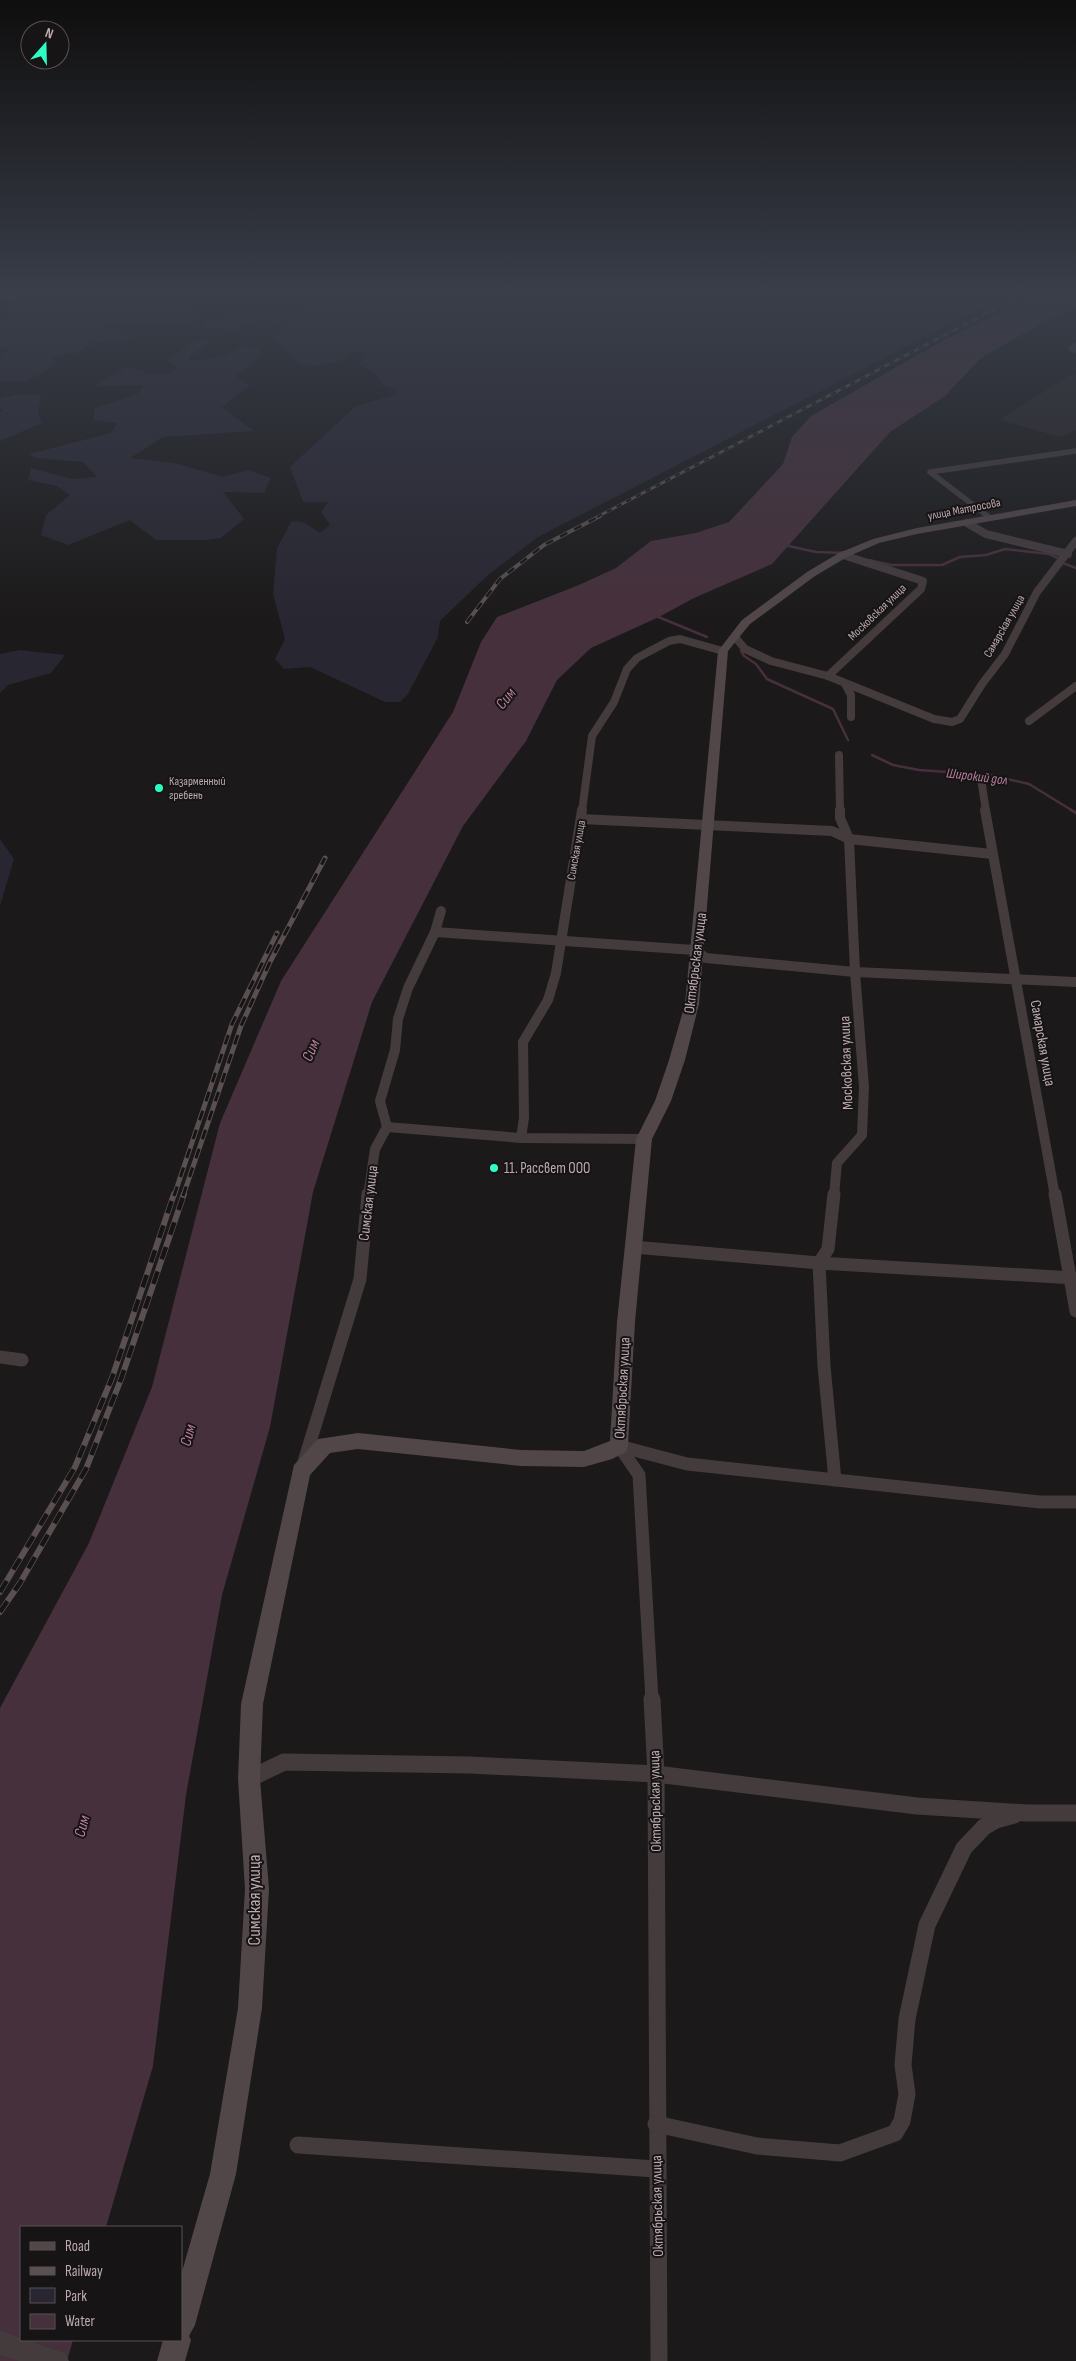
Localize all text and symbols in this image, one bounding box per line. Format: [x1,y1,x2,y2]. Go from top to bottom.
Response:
north arrow [20,20,70,70]
text: N [43,24,56,43]
street label: улица Матросова [926,495,1002,524]
street label: Московская улица [845,581,910,644]
street label: Самарская улица [981,592,1029,660]
water label: Сим [492,684,521,713]
water label: Широкий дол [945,764,1009,789]
place label: Казарменный гребень [169,774,225,803]
marker: Казарменный гребень [153,782,165,794]
street label: Симская улица [564,819,589,881]
street label: Октябрьская улица [680,911,711,1015]
street label: Самарская улица [1026,999,1059,1088]
street label: Московская улица [835,1015,858,1110]
water label: Сим [298,1037,325,1064]
place label: 11. Рассвет ООО [504,1159,590,1178]
marker: 11. Рассвет ООО [488,1162,500,1174]
street label: Симская улица [354,1164,383,1242]
street label: Октябрьская улица [610,1337,635,1439]
water label: Сим [176,1422,201,1448]
street label: Октябрьская улица [645,1750,666,1852]
water label: Сим [70,1813,95,1839]
street label: Симская улица [244,1855,265,1945]
street label: Октябрьская улица [647,2155,668,2257]
legend [20,2226,182,2341]
text: Road [65,2237,90,2256]
text: Railway [65,2262,103,2281]
text: Park [65,2287,87,2306]
text: Water [65,2312,96,2331]

